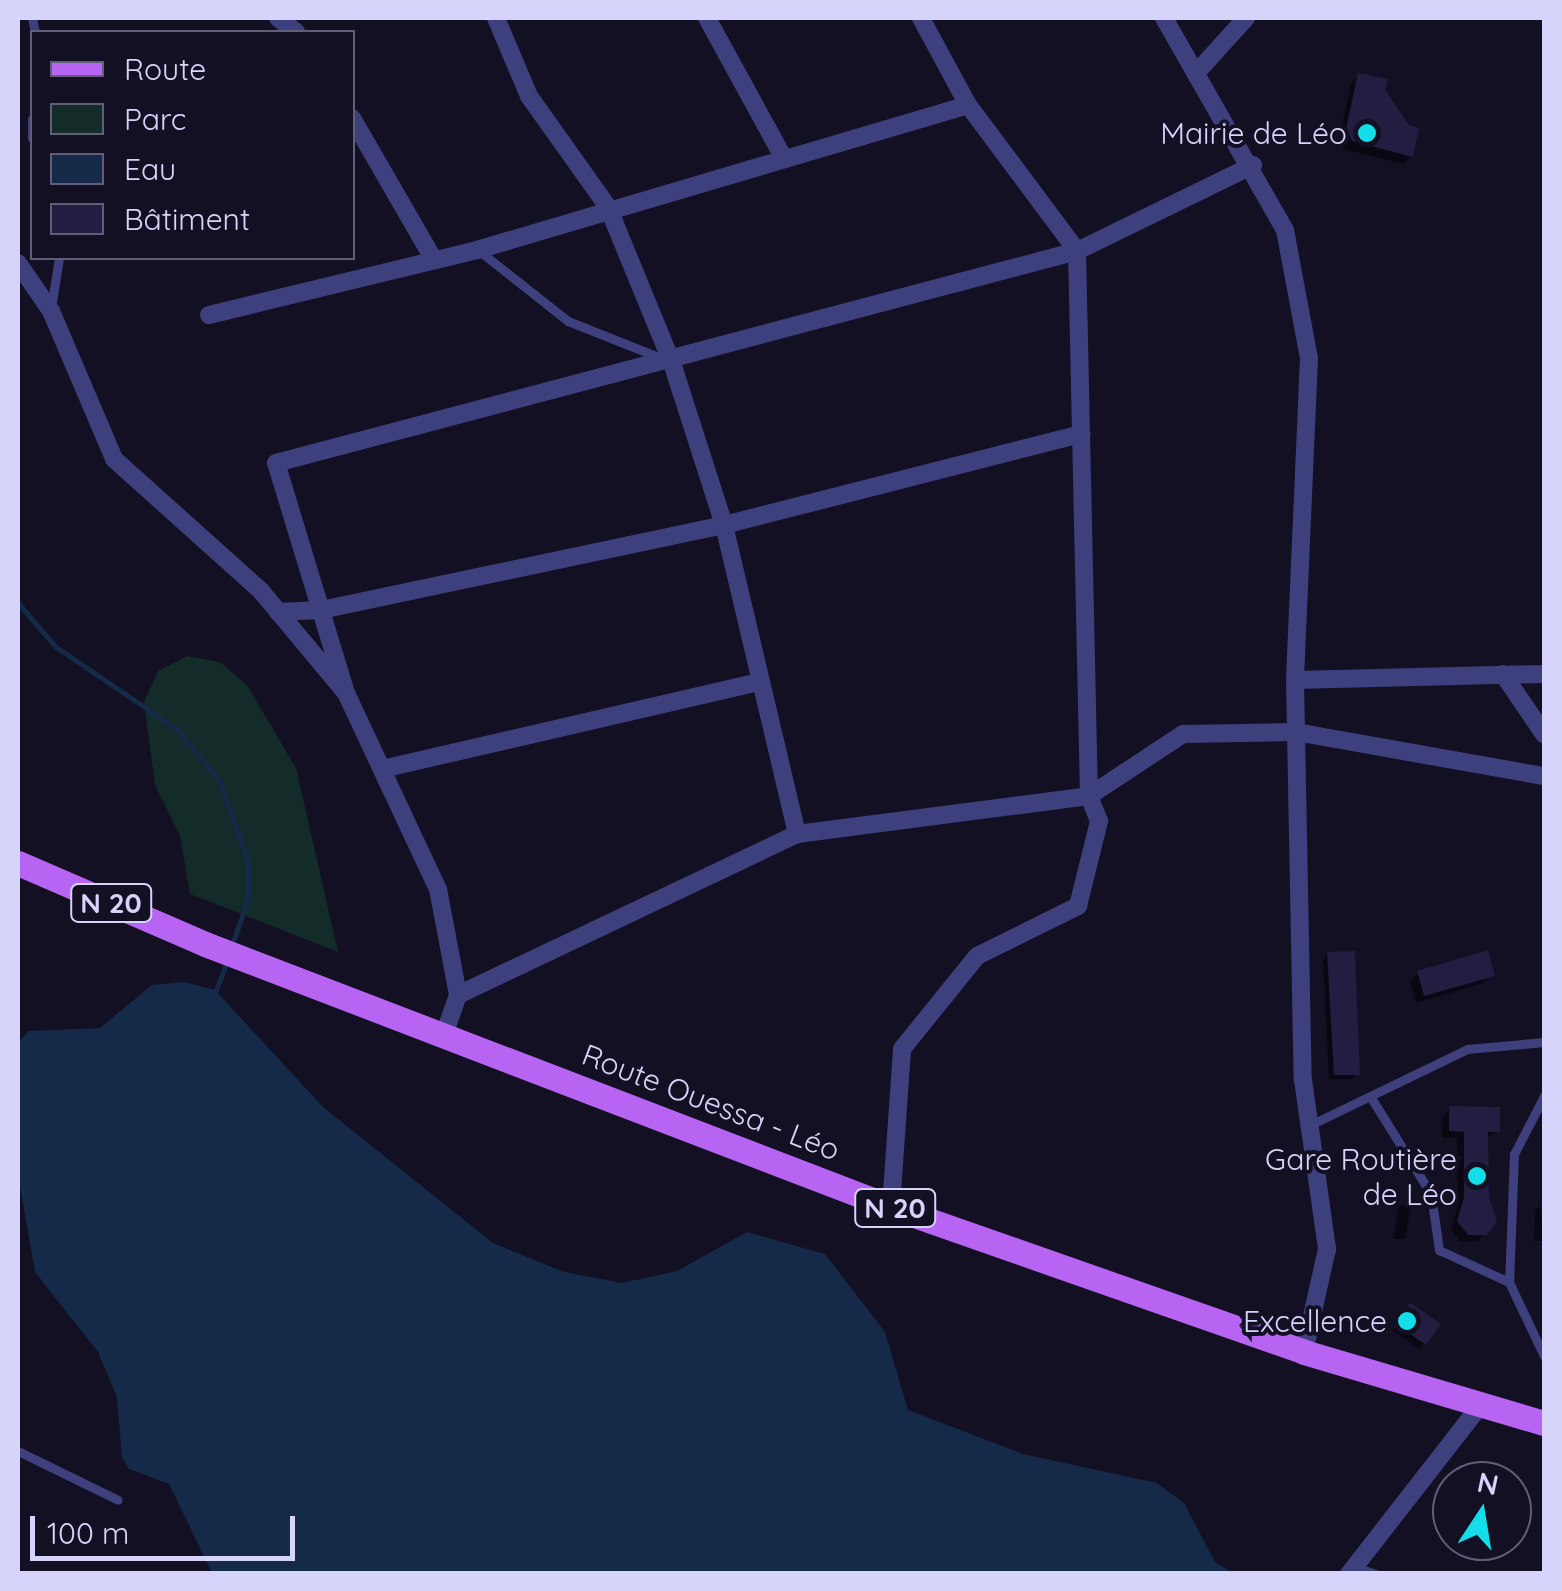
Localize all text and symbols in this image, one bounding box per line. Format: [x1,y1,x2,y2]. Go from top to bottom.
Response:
legend [30,30,355,260]
text: Route [124,50,206,88]
text: Parc [124,100,186,138]
place label: Mairie de Léo [1160,115,1347,151]
marker: Mairie de Léo [1356,122,1378,144]
text: Eau [124,150,176,188]
text: Bâtiment [124,200,250,238]
road number: N 20 [68,880,154,926]
street label: Route Ouessa - Léo [577,1036,845,1168]
place label: Gare Routière de Léo [1265,1141,1457,1212]
marker: Gare Routière de Léo [1466,1165,1488,1187]
road number: N 20 [852,1185,938,1231]
place label: Excellence [1243,1303,1387,1339]
marker: Excellence [1396,1310,1418,1332]
north arrow [1432,1461,1532,1561]
text: N [1474,1464,1502,1502]
scale bar [35,1496,300,1558]
text: 100 m [47,1514,129,1552]

